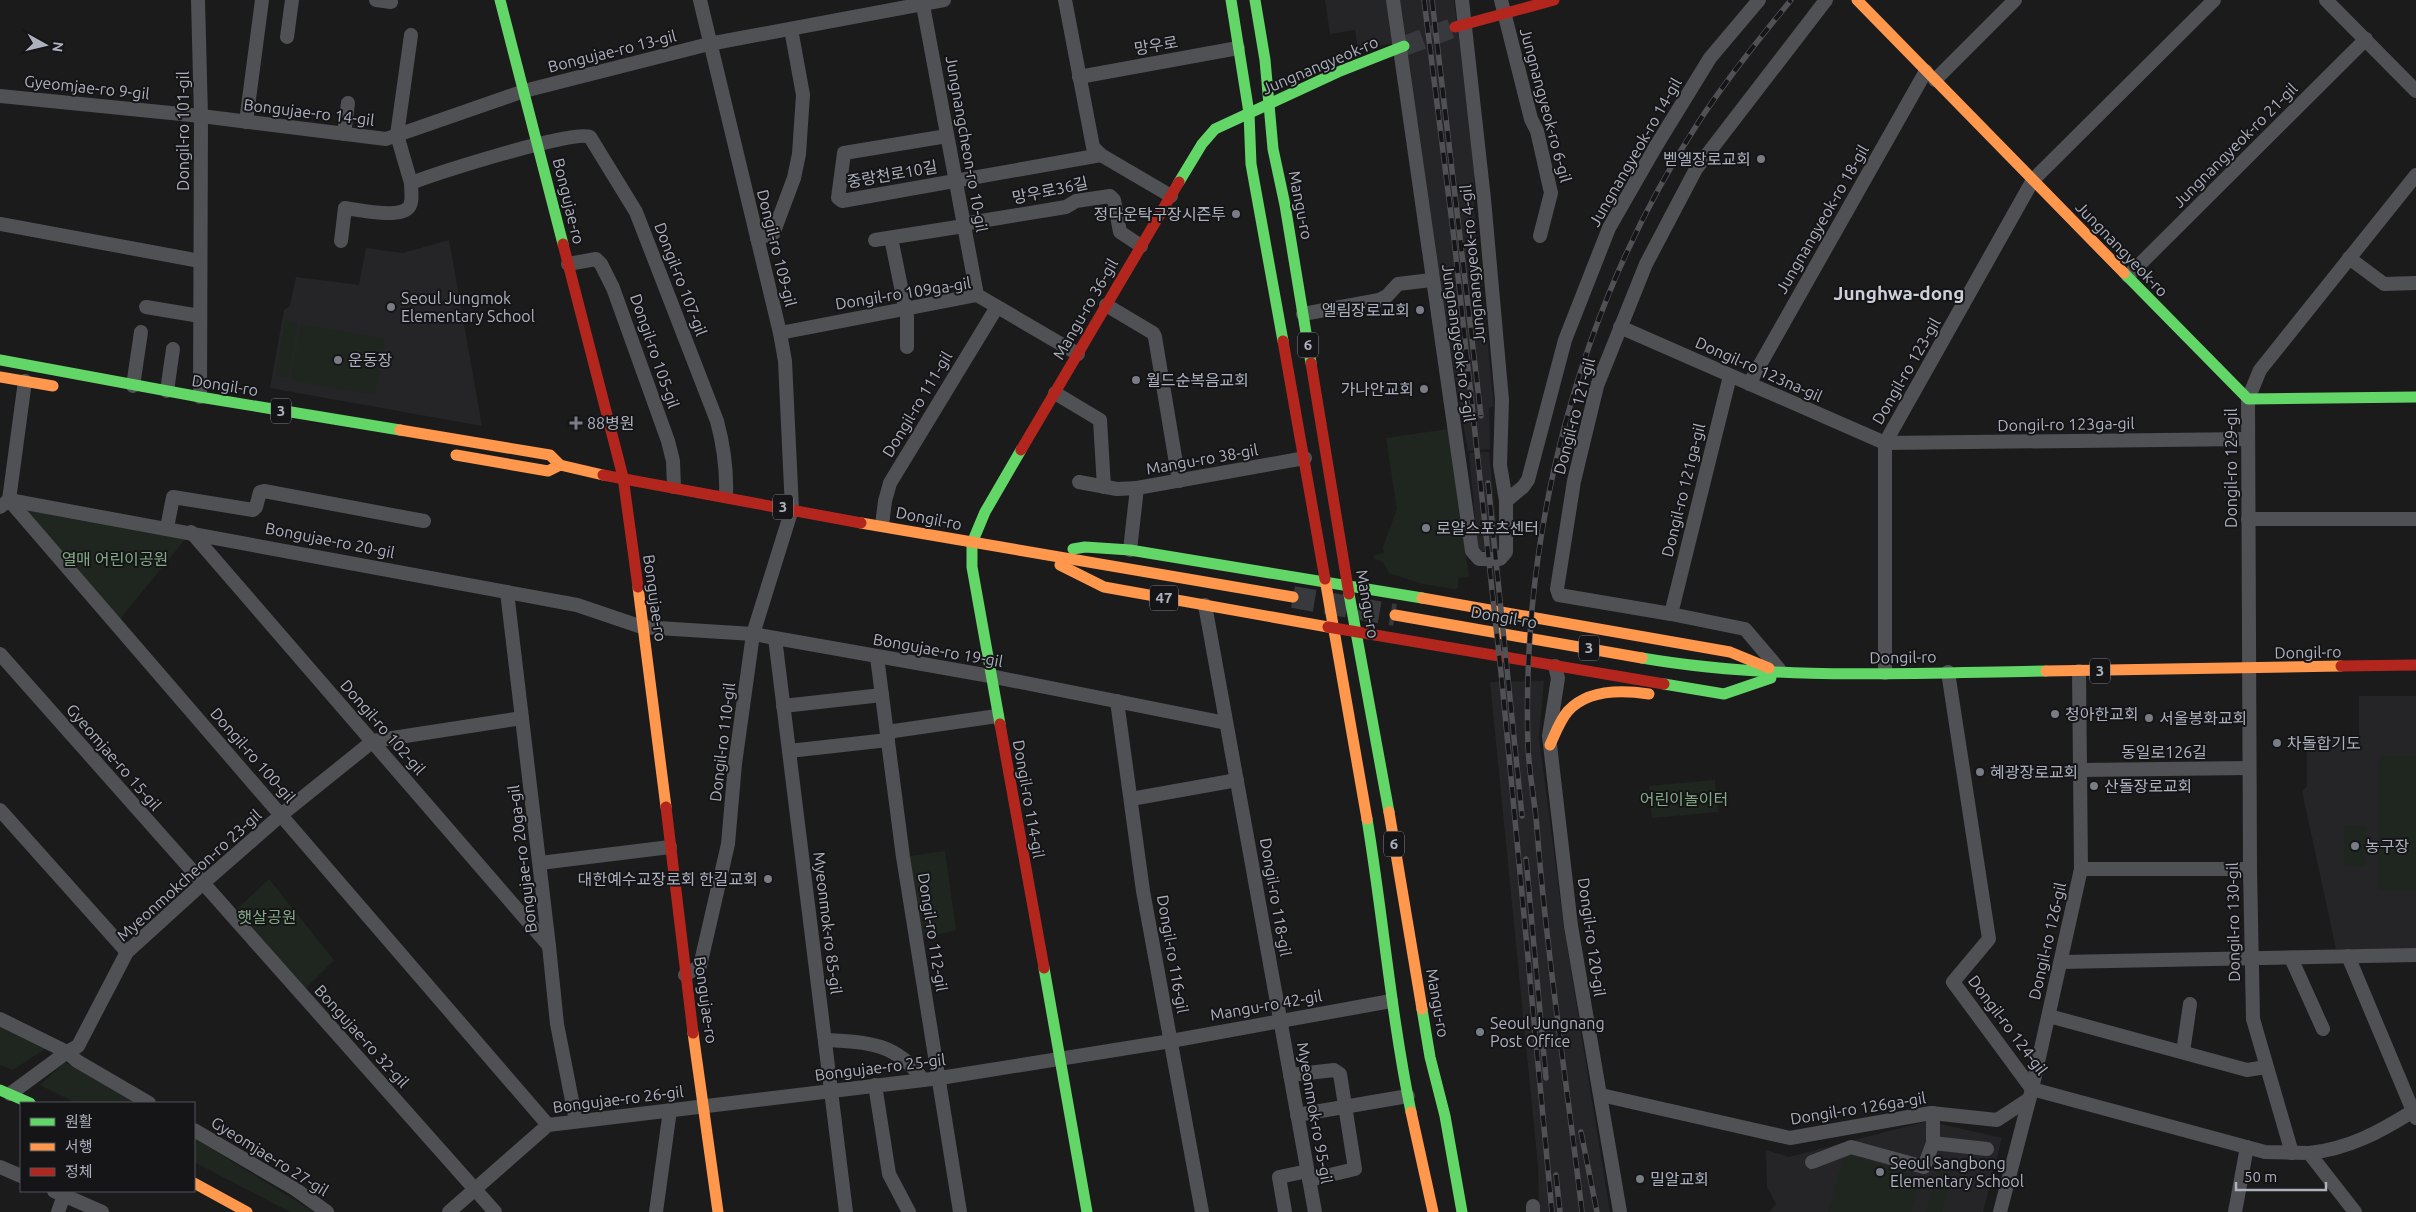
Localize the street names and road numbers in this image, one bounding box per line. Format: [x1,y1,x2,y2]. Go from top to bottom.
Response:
street label: Bongujae-ro 13-gil [546,26,678,76]
street label: Jungnangyeok-ro 6-gil [1517,26,1575,184]
street label: 망우로 [1133,32,1180,58]
street label: Jungnangyeok-ro [1259,32,1381,98]
street label: Jungnangcheon-ro 10-gil [943,54,991,234]
street label: Gyeomjae-ro 9-gil [24,71,150,103]
street label: Dongil-ro 101-gil [174,71,192,191]
street label: Jungnangyeok-ro 14-gil [1585,75,1685,229]
street label: Jungnangyeok-ro 21-gil [2169,79,2301,211]
street label: Bongujae-ro 14-gil [243,95,375,129]
street label: Jungnangyeok-ro 18-gil [1772,142,1872,296]
street label: Bongujae-ro [550,156,588,246]
street label: 중랑천로10길 [845,157,939,191]
street label: Mangu-ro [1286,169,1316,241]
street label: 망우로36길 [1011,173,1089,207]
street label: Jungnangyeok-ro 4-gil [1456,184,1488,344]
street label: Dongil-ro 109-gil [754,188,800,308]
street label: Jungnangyeok-ro [2072,198,2172,300]
street label: Dongil-ro 107-gil [651,220,711,338]
street label: Mangu-ro 36-gil [1049,255,1121,363]
street label: Jungnangyeok-ro 2-gil [1439,263,1479,423]
street label: Dongil-ro 109ga-gil [834,273,972,313]
street label: Dongil-ro 105-gil [627,291,683,411]
street label: Dongil-ro 123-gil [1868,315,1944,427]
road number: 6 [1298,332,1318,358]
street label: Dongil-ro 123na-gil [1693,333,1825,405]
street label: Dongil-ro 111-gil [878,348,956,460]
street label: Dongil-ro 121-gil [1550,356,1598,476]
street label: Dongil-ro [190,371,260,399]
road number: 3 [271,398,291,424]
street label: Dongil-ro 129-gil [2222,408,2240,528]
street label: Dongil-ro 123ga-gil [1997,414,2135,434]
street label: Dongil-ro 121ga-gil [1658,421,1708,559]
street label: Mangu-ro 38-gil [1145,440,1259,478]
road number: 3 [773,494,793,520]
street label: Dongil-ro [894,503,964,533]
street label: Bongujae-ro 20-gil [264,519,396,561]
street label: Bongujae-ro [640,553,670,643]
street label: Mangu-ro [1353,568,1383,640]
road number: 47 [1150,586,1178,610]
street label: Dongil-ro [1469,602,1539,632]
street label: Bongujae-ro 19-gil [872,630,1004,670]
road number: 3 [1579,636,1599,660]
street label: Dongil-ro [2274,642,2342,662]
street label: Dongil-ro [1869,647,1937,667]
road number: 3 [2090,658,2110,684]
street label: Dongil-ro 102-gil [337,676,429,778]
street label: Dongil-ro 110-gil [706,681,738,803]
street label: Gyeomjae-ro 15-gil [63,700,165,814]
street label: Dongil-ro 100-gil [207,704,299,806]
street label: Dongil-ro 114-gil [1010,738,1048,860]
street label: 동일로126길 [2121,743,2207,761]
street label: Bongujae-ro 20ga-gil [504,784,540,934]
street label: Myeonmokcheon-ro 23-gil [113,806,265,944]
road number: 6 [1384,832,1404,856]
street label: Dongil-ro 118-gil [1257,836,1295,958]
street label: Myeonmok-ro 85-gil [810,851,846,995]
street label: Dongil-ro 130-gil [2223,862,2243,982]
street label: Dongil-ro 112-gil [915,871,951,993]
street label: Dongil-ro 120-gil [1575,876,1609,998]
street label: Dongil-ro 126-gil [2025,881,2069,1001]
street label: Dongil-ro 116-gil [1154,893,1192,1015]
street label: Bongujae-ro [691,955,721,1045]
street label: Mangu-ro [1423,967,1453,1039]
street label: Dongil-ro 124-gil [1965,972,2051,1078]
street label: Bongujae-ro 32-gil [311,981,413,1091]
street label: Mangu-ro 42-gil [1209,986,1323,1024]
street label: Myeonmok-ro 95-gil [1294,1041,1336,1185]
street label: Bongujae-ro 25-gil [814,1050,946,1084]
street label: Bongujae-ro 26-gil [552,1082,684,1116]
street label: Dongil-ro 126ga-gil [1789,1088,1927,1128]
street label: Gyeomjae-ro 27-gil [208,1113,332,1199]

